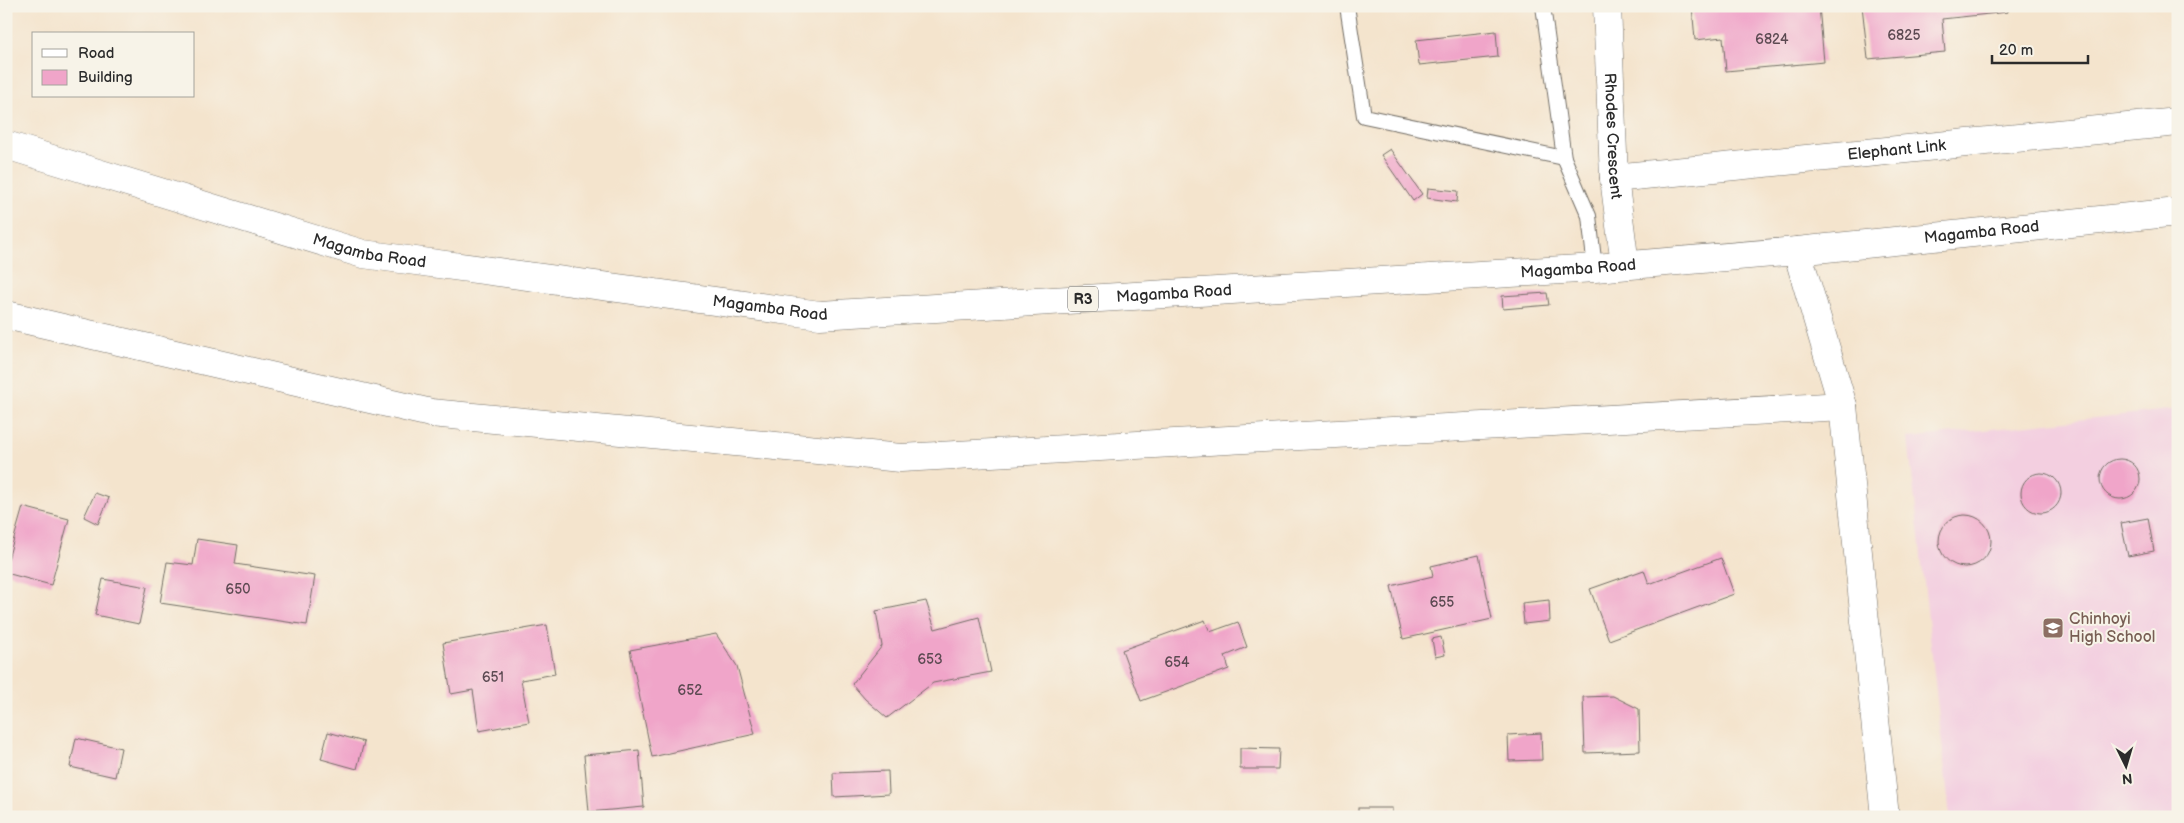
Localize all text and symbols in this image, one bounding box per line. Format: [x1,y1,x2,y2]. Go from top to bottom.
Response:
house number: 6825 [1888,27,1921,44]
house number: 6824 [1755,31,1789,48]
legend [32,32,195,98]
scale bar [1992,32,2088,64]
text: 20 m [1999,41,2033,60]
text: Road [78,44,114,63]
text: Building [78,68,133,87]
street label: Rhodes Crescent [1600,72,1626,200]
street label: Elephant Link [1846,136,1947,164]
street label: Magamba Road [1923,217,2040,247]
street label: Magamba Road [310,230,427,272]
street label: Magamba Road [1520,255,1637,282]
street label: Magamba Road [1116,281,1232,307]
road number: R3 [1068,286,1098,312]
street label: Magamba Road [712,291,828,325]
house number: 650 [226,581,250,598]
house number: 655 [1430,594,1454,611]
place label: Chinhoyi High School [2069,610,2155,647]
school or university icon: Chinhoyi High School [2041,616,2065,640]
house number: 653 [917,651,943,668]
house number: 654 [1164,654,1190,671]
house number: 651 [482,669,504,686]
house number: 652 [678,682,703,699]
north arrow [2102,740,2152,790]
text: N [2121,770,2133,787]

